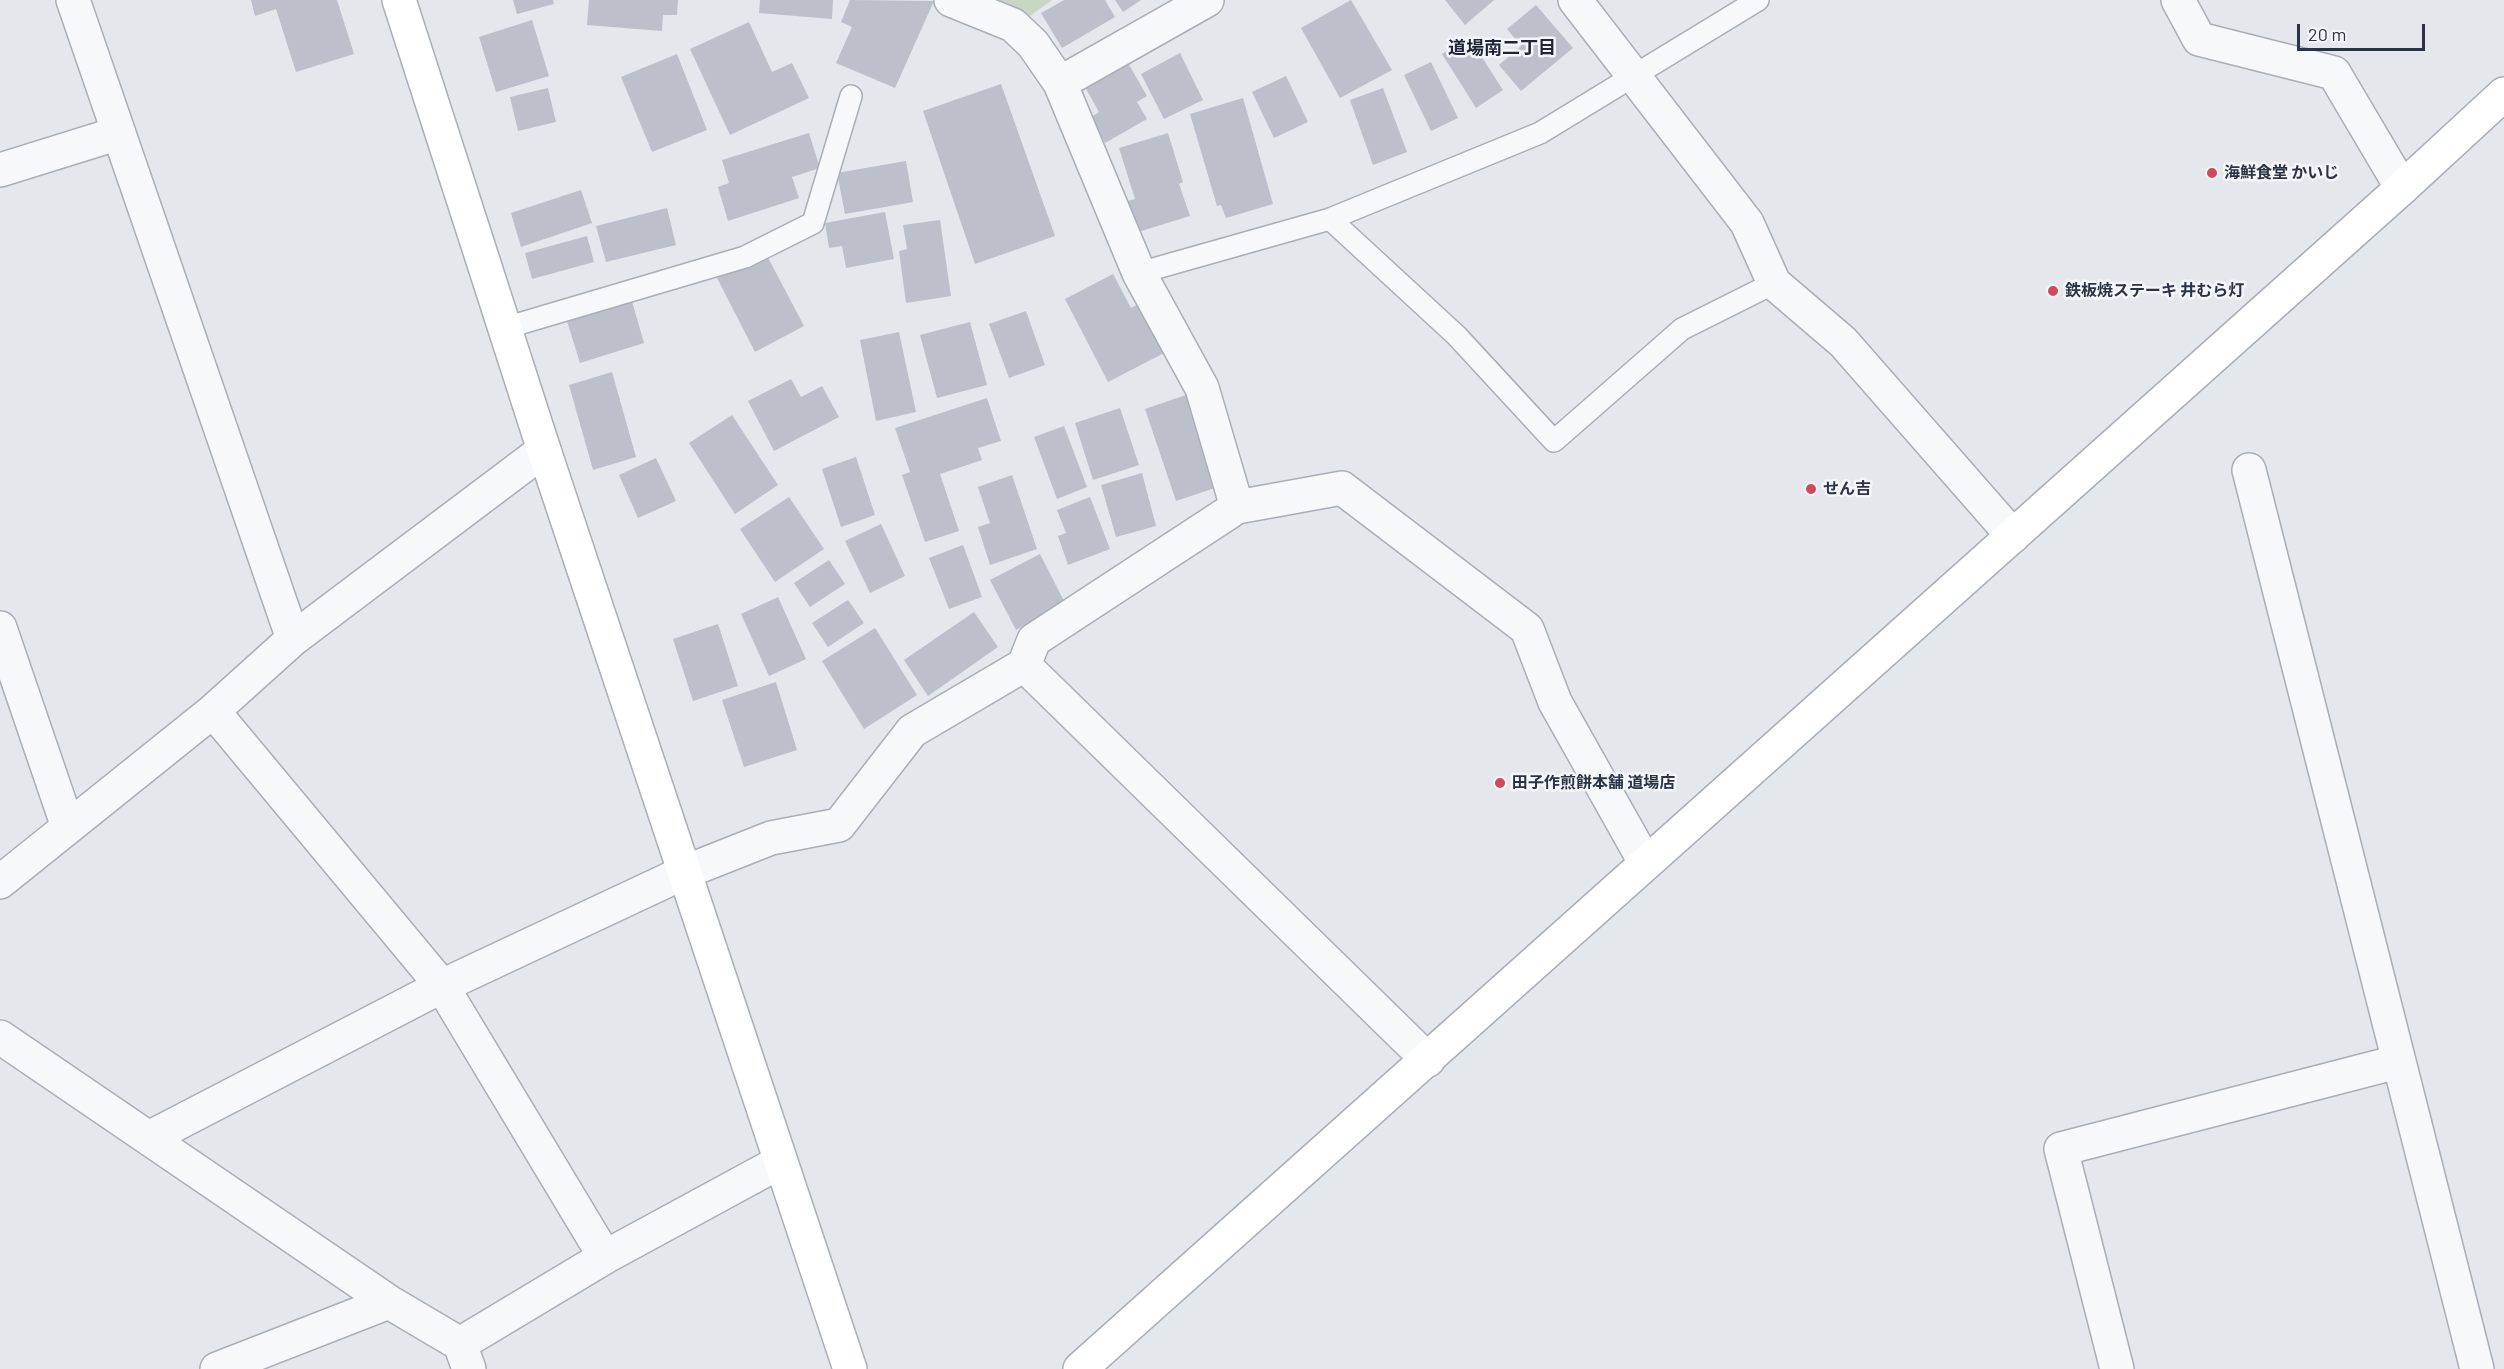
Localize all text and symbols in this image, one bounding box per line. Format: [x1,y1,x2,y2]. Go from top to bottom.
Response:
scale bar [2300,12,2428,50]
text: 20 m [2308,23,2346,45]
district label: 道場南二丁目 [1448,37,1556,59]
place label: 海鮮食堂 かいじ [2224,163,2339,183]
marker: 海鮮食堂 かいじ [2205,166,2219,180]
place label: 鉄板焼ステーキ 井むら灯 [2065,281,2244,301]
marker: 鉄板焼ステーキ 井むら灯 [2046,284,2060,298]
place label: せん吉 [1823,479,1871,499]
marker: せん吉 [1804,482,1818,496]
place label: 田子作煎餅本舗 道場店 [1512,773,1675,793]
marker: 田子作煎餅本舗 道場店 [1493,776,1507,790]

